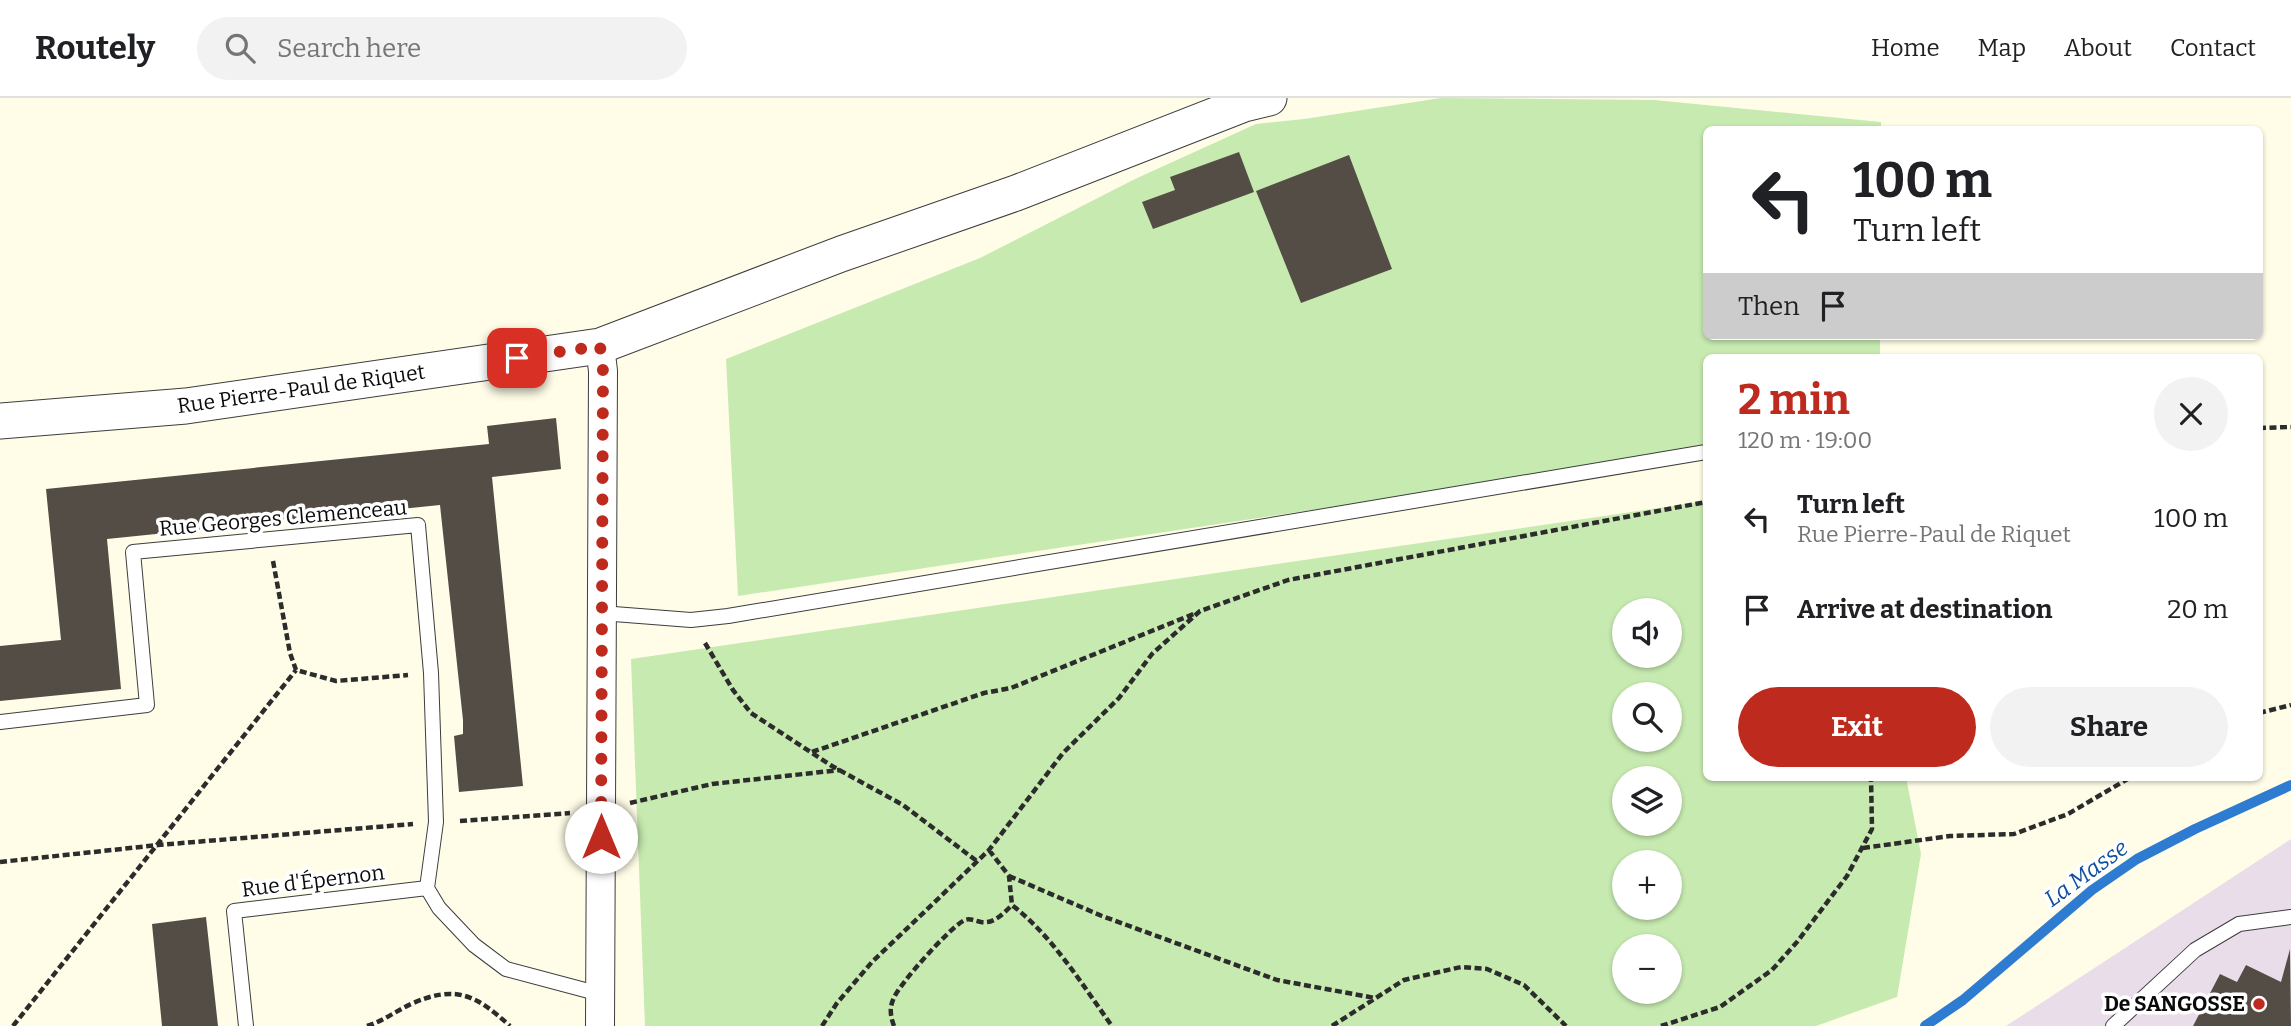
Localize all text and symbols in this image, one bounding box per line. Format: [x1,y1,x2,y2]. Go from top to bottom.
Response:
search box [197,17,687,80]
text: Routely [35,28,155,68]
icon: search [221,29,259,67]
text: Search here [277,33,421,64]
text: Home [1871,34,1940,62]
text: Map [1978,34,2026,62]
text: About [2064,34,2132,62]
text: Contact [2170,34,2256,62]
text: 100 m [1853,151,1992,210]
icon: left [1738,154,1829,245]
text: Turn left [1853,211,1981,249]
icon: arrive [1814,287,1852,325]
text: Then [1738,291,1800,322]
pin [487,328,547,388]
icon: arrive [498,339,536,377]
street label: Rue Pierre-Paul de Riquet [175,359,427,419]
text: 2 min [1738,375,1850,425]
button: close [2154,377,2228,451]
text: 120 m · 19:00 [1738,426,1872,454]
text: Turn left [1797,489,1905,520]
street label: Rue Georges Clemenceau [158,494,408,542]
icon: left [1738,500,1776,538]
text: 100 m [2154,503,2228,534]
text: Rue Pierre-Paul de Riquet [1797,520,2071,548]
icon: arrive [1738,591,1776,629]
text: Arrive at destination [1797,594,2052,625]
text: 20 m [2167,594,2228,625]
map controls [1612,598,1682,1004]
button: sound [1612,598,1682,668]
button: search [1612,682,1682,752]
button: Exit [1738,687,1976,767]
button: Share [1990,687,2228,767]
button: layers [1612,766,1682,836]
position arrow [564,800,638,874]
water label: La Masse [2039,833,2134,913]
button: + [1612,850,1682,920]
street label: Rue d'Épernon [240,859,386,903]
button: − [1612,934,1682,1004]
place label: De SANGOSSE [2104,991,2245,1017]
marker: De SANGOSSE [2251,996,2267,1012]

